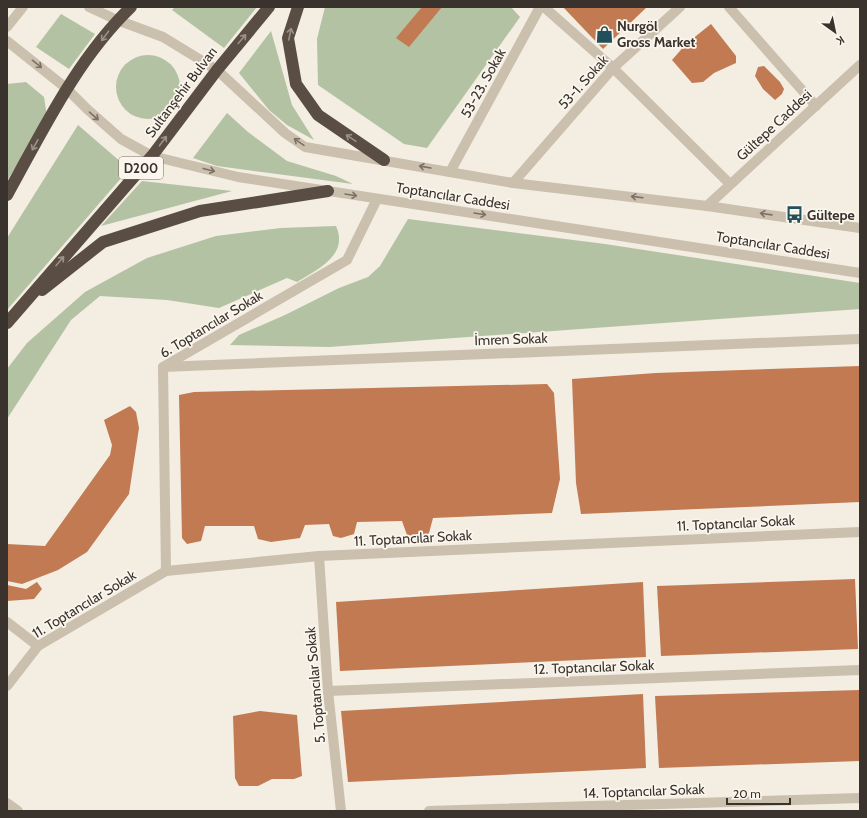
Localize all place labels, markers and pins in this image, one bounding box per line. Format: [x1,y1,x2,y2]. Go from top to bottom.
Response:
place label: Nurgöl Gross Market [617,17,696,51]
shop icon: Nurgöl Gross Market [594,24,614,44]
bus stop icon: Gültepe [784,205,804,225]
place label: Gültepe [807,206,855,224]

